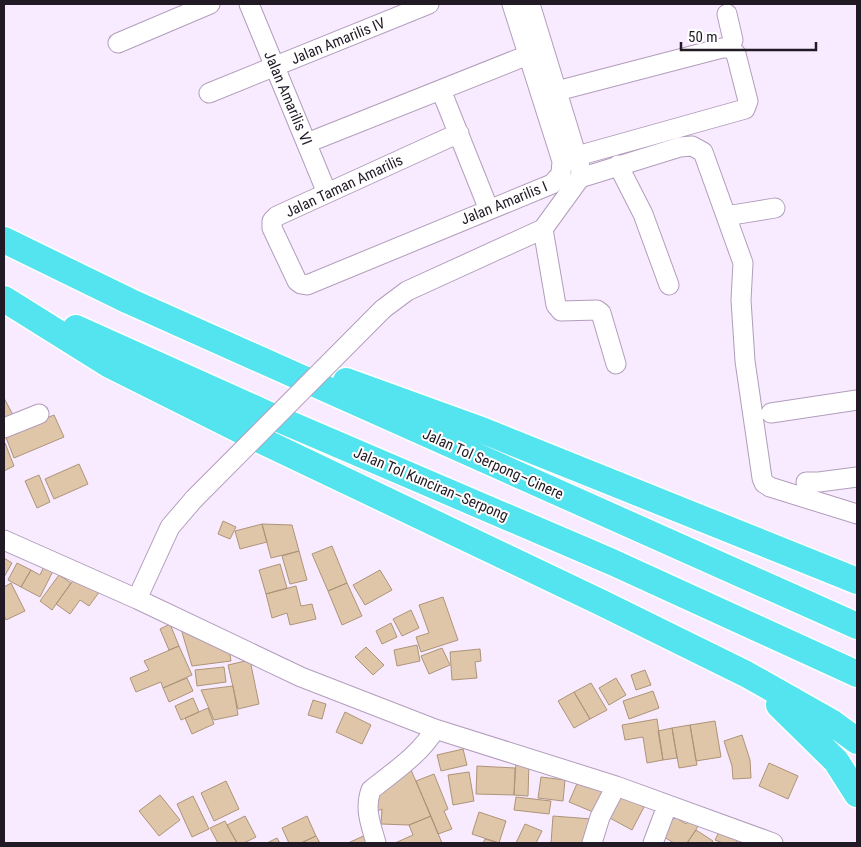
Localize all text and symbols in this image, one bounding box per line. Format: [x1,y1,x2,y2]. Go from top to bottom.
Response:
street label: Jalan Amarilis IV [288,14,388,68]
scale bar [681,20,816,52]
text: 50 m [688,28,718,46]
street label: Jalan Amarilis VI [260,48,316,148]
street label: Jalan Taman Amarilis [282,151,406,221]
street label: Jalan Amarilis I [458,177,550,229]
street label: Jalan Tol Serpong–Cinere [420,425,566,503]
street label: Jalan Tol Kunciran–Serpong [351,443,511,525]

